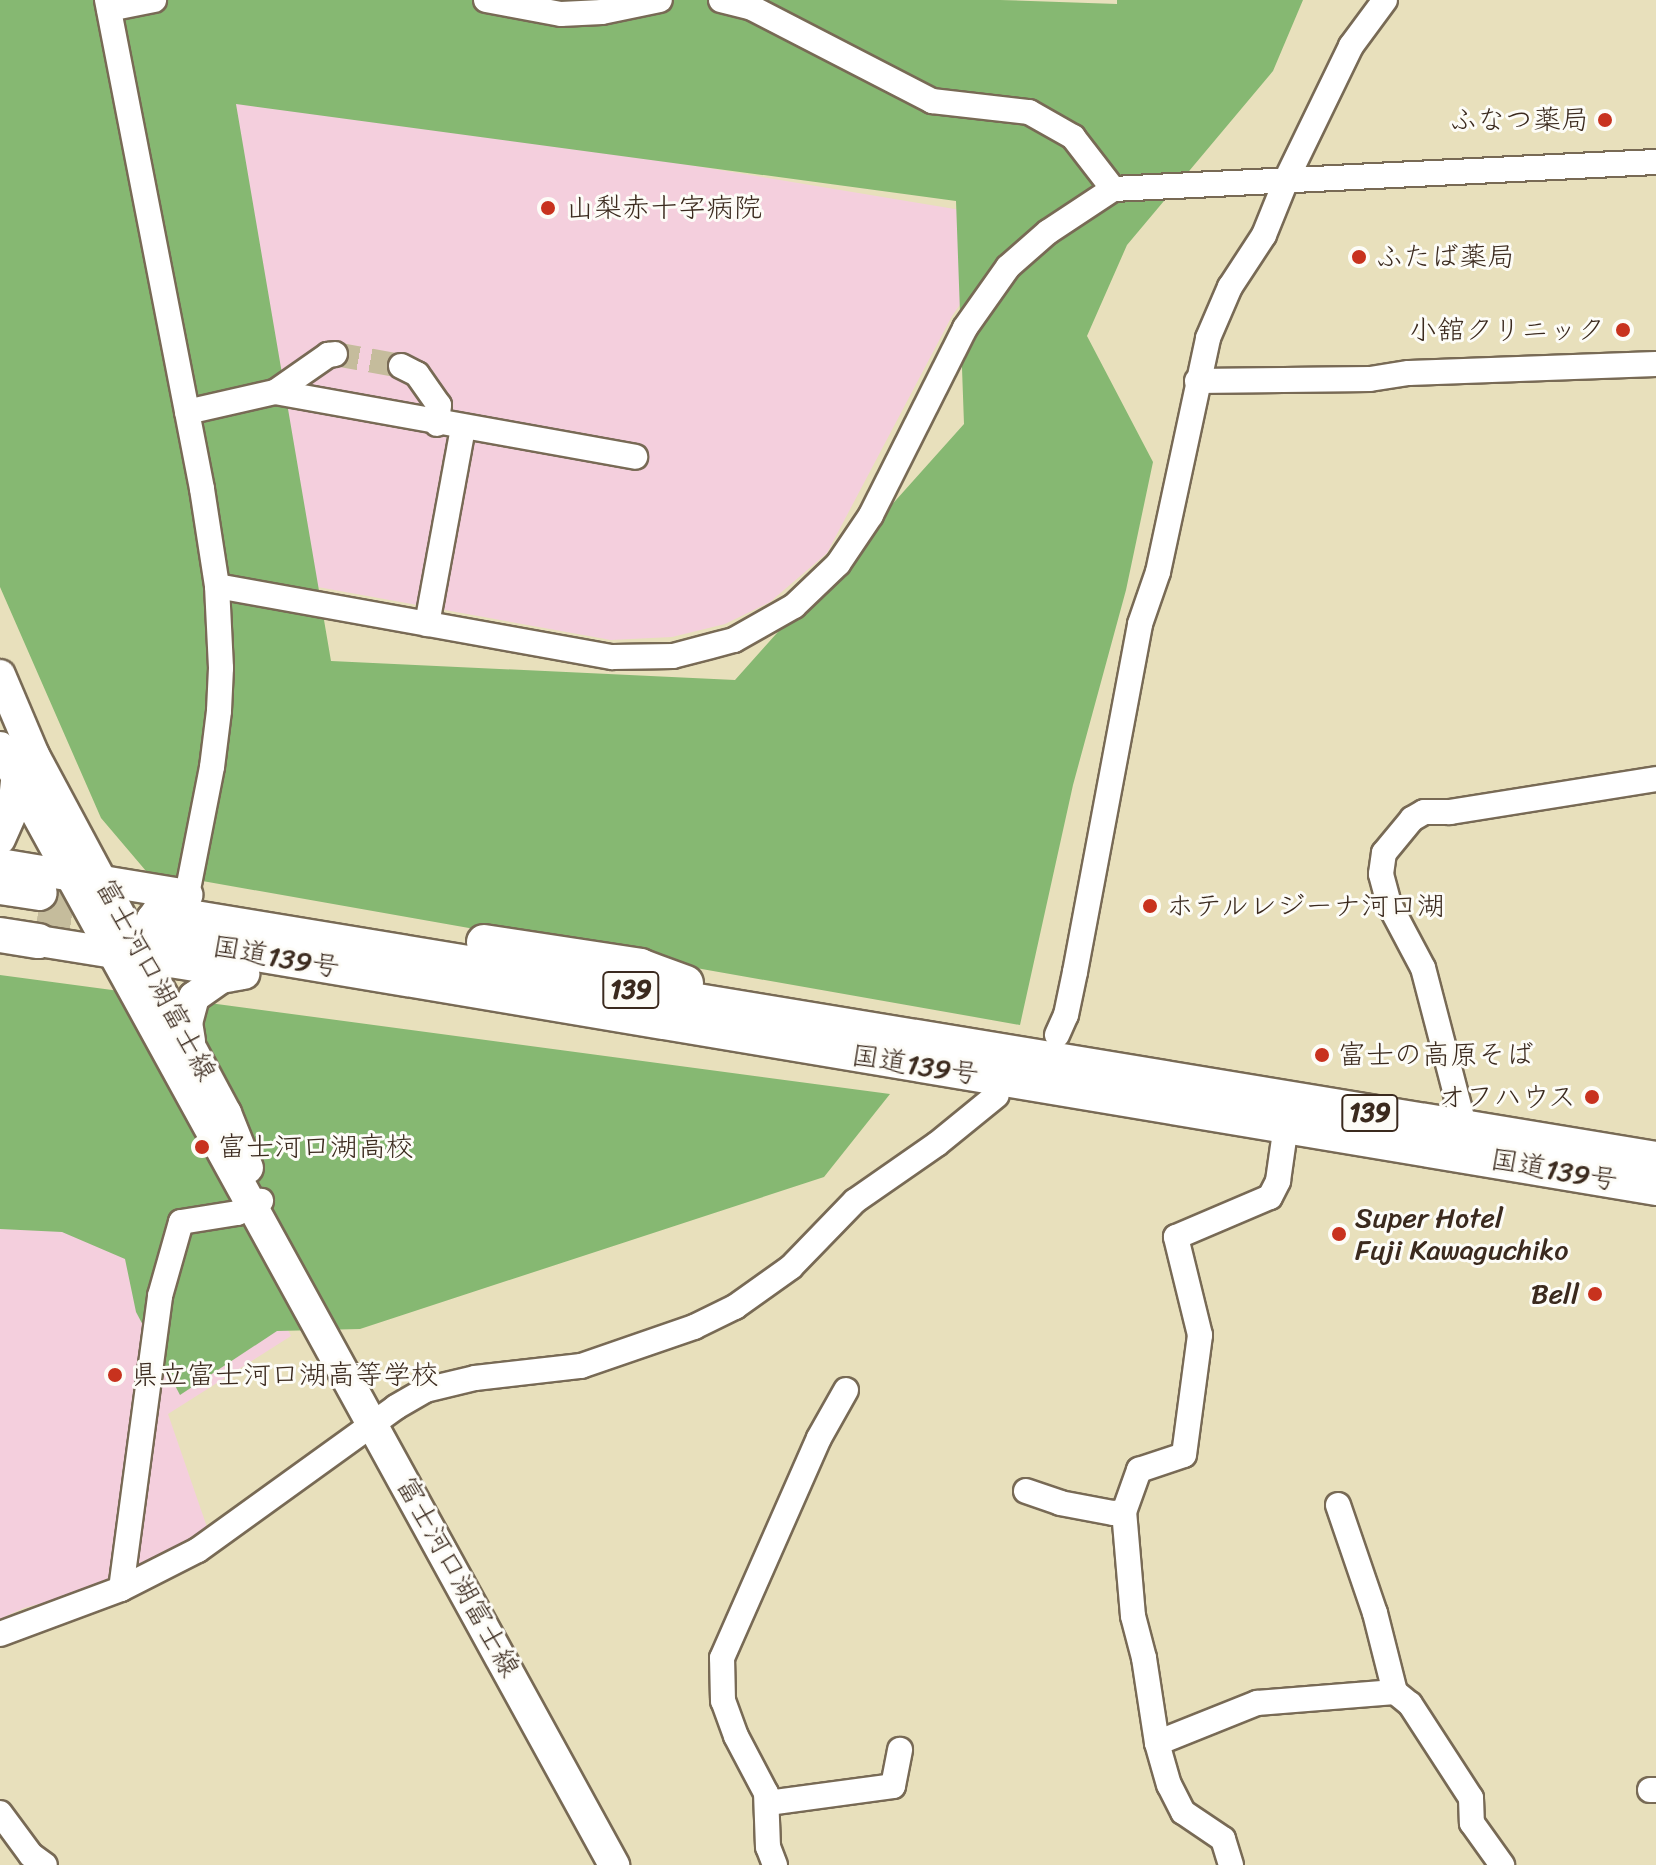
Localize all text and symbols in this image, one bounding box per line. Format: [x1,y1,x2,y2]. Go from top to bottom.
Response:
place label: ふなつ薬局 [1449,103,1589,137]
marker: ふなつ薬局 [1596,111,1614,129]
place label: 山梨赤十字病院 [566,191,762,225]
marker: 山梨赤十字病院 [537,197,559,219]
place label: ふたば薬局 [1375,240,1515,274]
marker: ふたば薬局 [1350,248,1368,266]
place label: 小舘クリニック [1409,313,1605,347]
marker: 小舘クリニック [1612,319,1634,341]
street label: 富士河口湖富士線 [89,873,223,1087]
place label: ホテルレジーナ河口湖 [1166,889,1446,923]
marker: ホテルレジーナ河口湖 [1141,897,1159,915]
street label: 国道139号 [210,929,342,985]
road number: 139 [601,968,661,1012]
street label: 国道139号 [849,1038,981,1092]
place label: 富士の高原そば [1338,1038,1534,1072]
marker: 富士の高原そば [1313,1046,1331,1064]
place label: オフハウス [1436,1080,1576,1114]
marker: オフハウス [1583,1088,1601,1106]
road number: 139 [1340,1091,1400,1135]
place label: 富士河口湖高校 [218,1130,414,1164]
marker: 富士河口湖高校 [193,1138,211,1156]
street label: 国道139号 [1488,1142,1620,1198]
place label: Super Hotel Fuji Kawaguchiko [1355,1201,1568,1267]
marker: Super Hotel Fuji Kawaguchiko [1330,1225,1348,1243]
place label: Bell [1531,1277,1579,1311]
marker: Bell [1586,1285,1604,1303]
place label: 県立富士河口湖高等学校 [131,1358,439,1392]
marker: 県立富士河口湖高等学校 [106,1366,124,1384]
street label: 富士河口湖富士線 [389,1471,527,1683]

